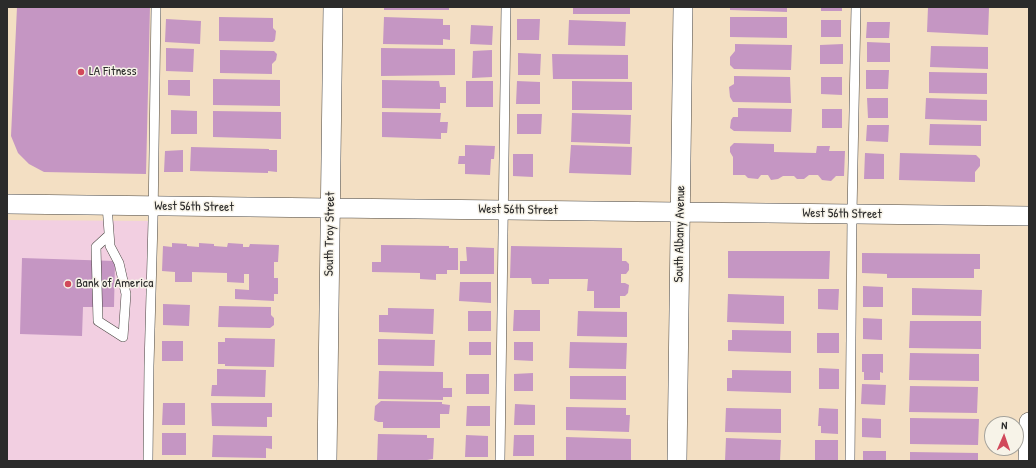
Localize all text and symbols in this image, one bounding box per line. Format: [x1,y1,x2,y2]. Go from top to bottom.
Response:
place label: LA Fitness [89,64,136,80]
marker: LA Fitness [76,67,86,77]
street label: South Albany Avenue [671,185,689,283]
street label: South Troy Street [321,192,339,276]
street label: West 56th Street [154,199,234,215]
street label: West 56th Street [478,202,558,218]
street label: West 56th Street [802,206,882,222]
place label: Bank of America [76,276,153,292]
marker: Bank of America [63,279,73,289]
north arrow [984,416,1024,456]
text: N [1001,418,1008,432]

